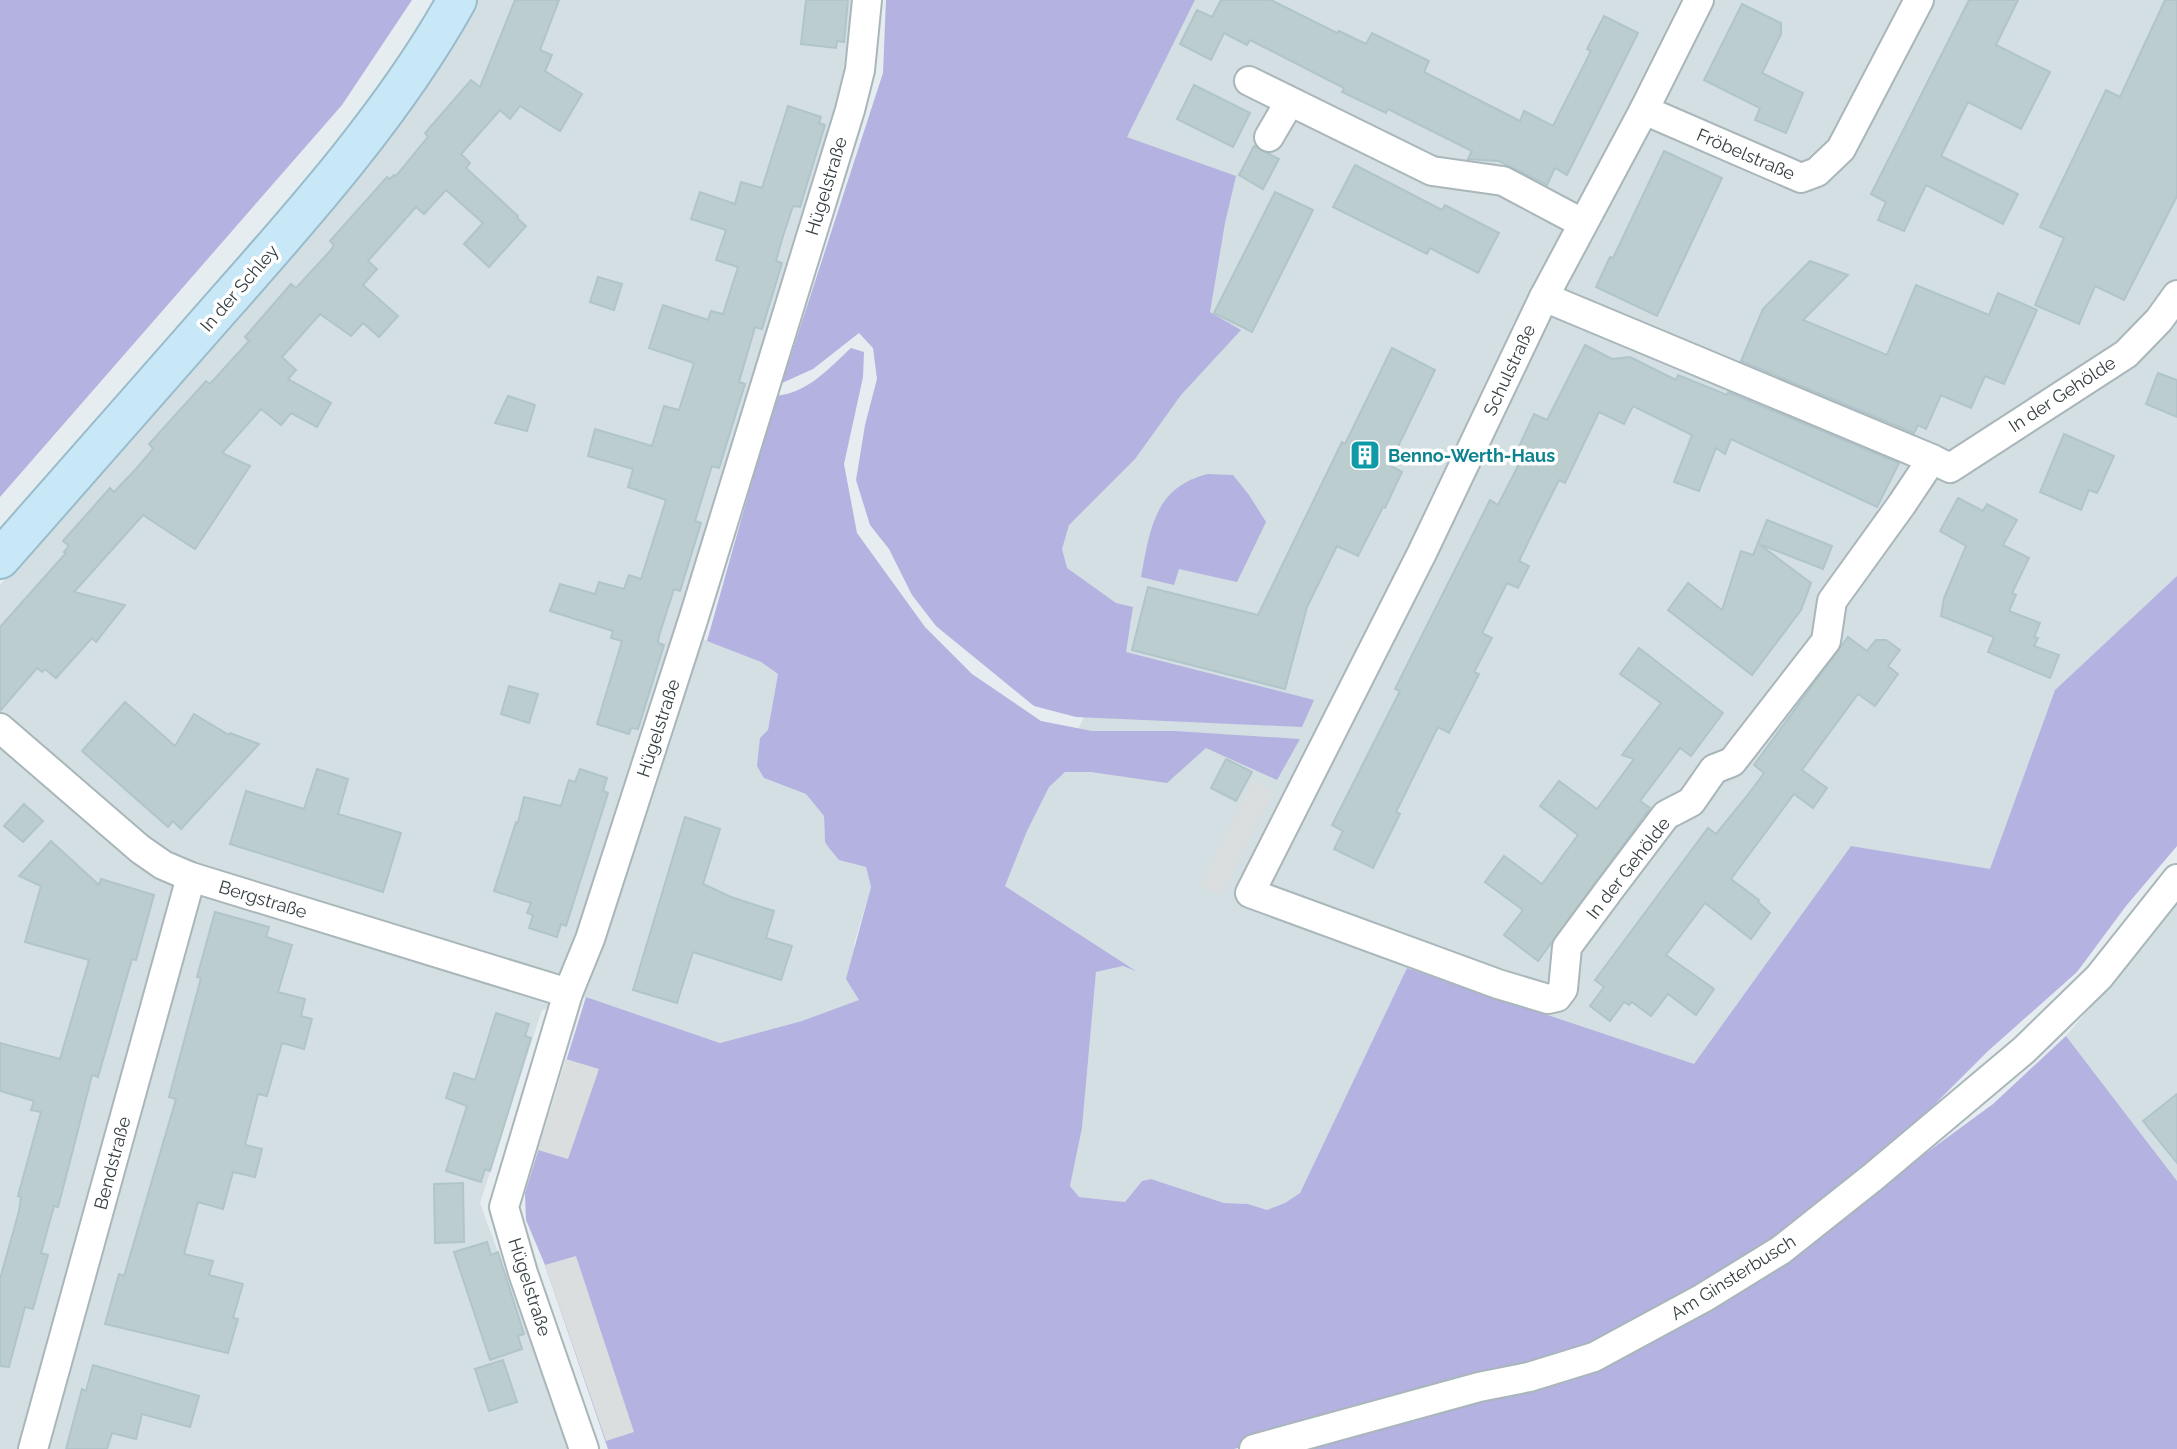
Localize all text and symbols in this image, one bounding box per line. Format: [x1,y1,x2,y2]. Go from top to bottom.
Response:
street label: Fröbelstraße [1694,124,1799,184]
street label: Hügelstraße [801,134,851,238]
street label: In der Schley [196,240,283,336]
street label: Schulstraße [1479,321,1539,419]
street label: In der Gehölde [2005,351,2120,436]
building icon: Benno-Werth-Haus [1348,438,1382,472]
place label: Benno-Werth-Haus [1388,445,1555,466]
street label: Hügelstraße [632,676,684,780]
street label: In der Gehölde [1582,813,1674,923]
street label: Bergstraße [216,876,310,922]
street label: Bendstraße [89,1114,135,1212]
street label: Am Ginsterbusch [1667,1230,1799,1324]
street label: Hügelstraße [504,1235,556,1339]

